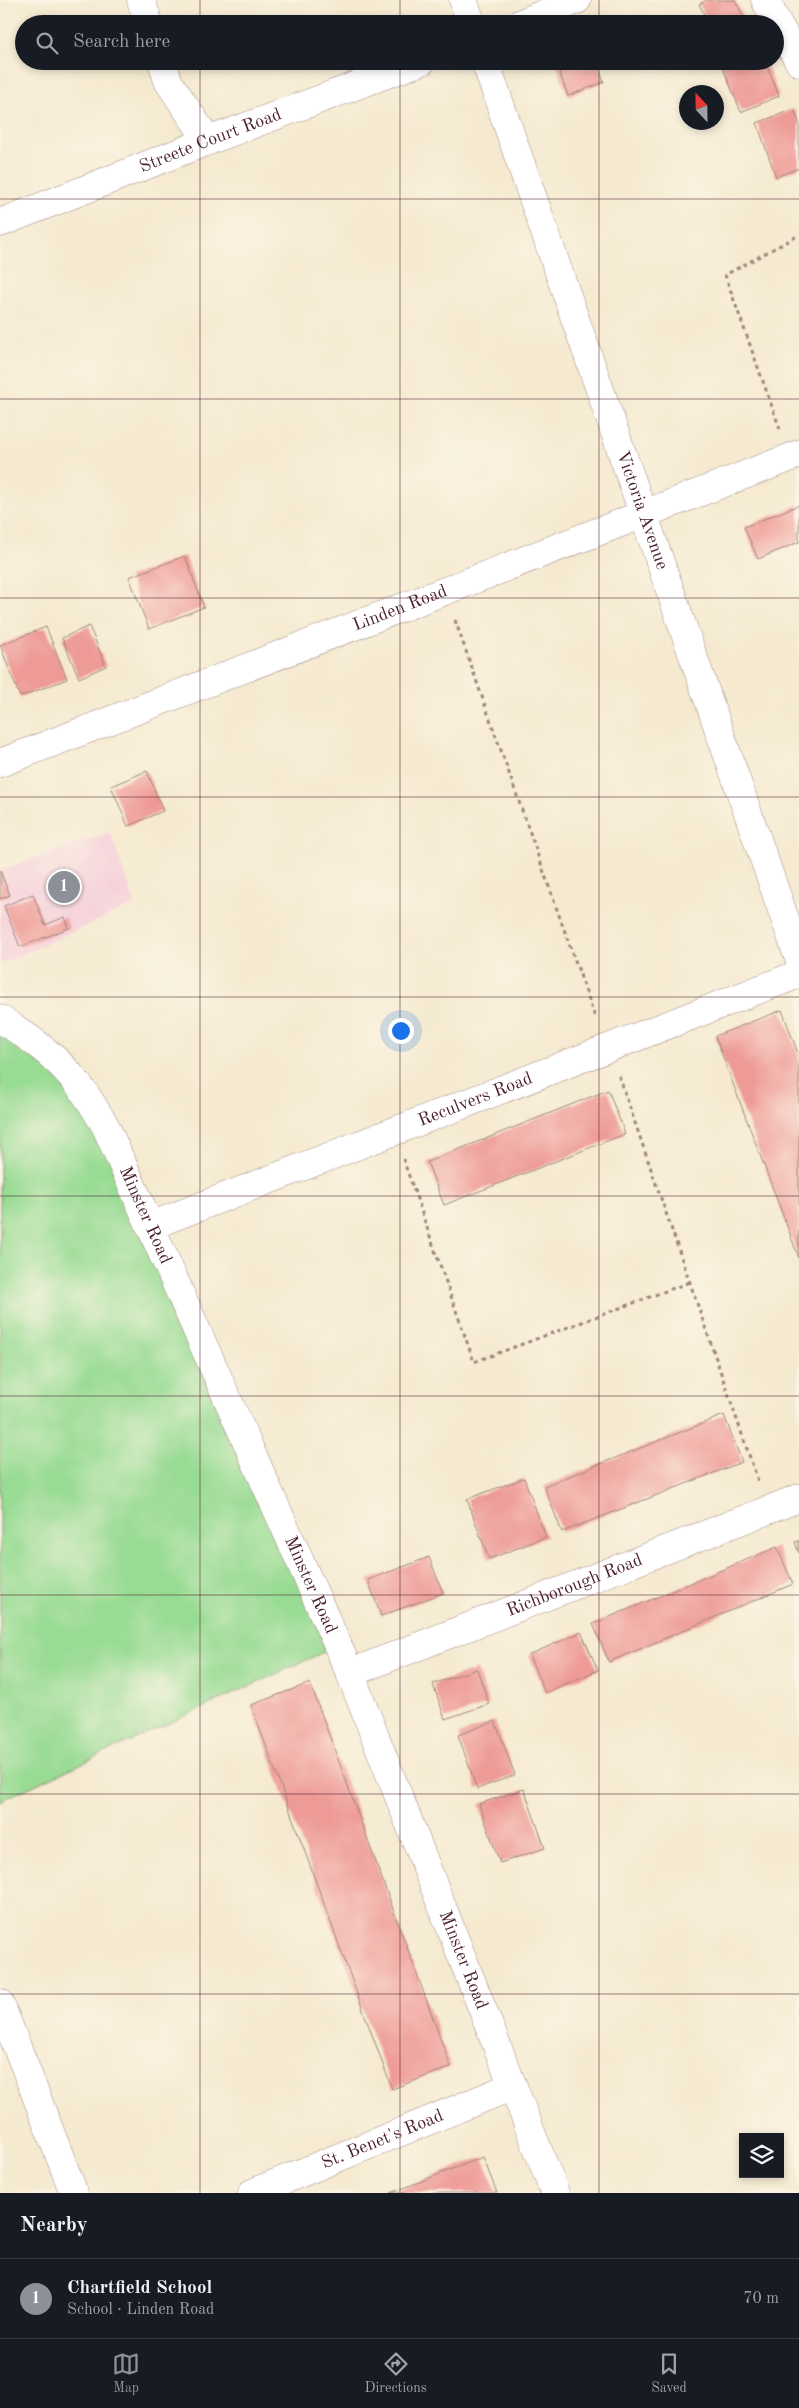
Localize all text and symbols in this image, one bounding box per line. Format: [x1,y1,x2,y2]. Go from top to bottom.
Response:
search box [15,15,784,70]
icon: search [33,29,61,57]
text: Search here [73,33,170,52]
north arrow [679,85,724,130]
street label: Streete Court Road [137,105,284,176]
street label: Victoria Avenue [613,449,671,572]
street label: Linden Road [351,582,450,635]
pin: 1 [48,868,80,906]
your location [388,1018,414,1044]
street label: Reculvers Road [416,1069,535,1130]
street label: Minster Road [116,1164,175,1267]
street label: Minster Road [281,1534,340,1636]
street label: Richborough Road [504,1551,645,1620]
street label: Minster Road [436,1908,491,2012]
street label: St. Benet's Road [319,2107,446,2172]
map controls [739,2133,784,2178]
button: layers [739,2133,784,2178]
text: Nearby [20,2215,88,2236]
text: Chartfield School [67,2279,212,2298]
text: 1 [31,2291,41,2307]
text: 70 m [743,2291,779,2307]
text: School · Linden Road [67,2302,214,2318]
tab: Map [112,2350,140,2397]
tab: Directions [365,2350,427,2397]
tab: Saved [651,2350,687,2397]

